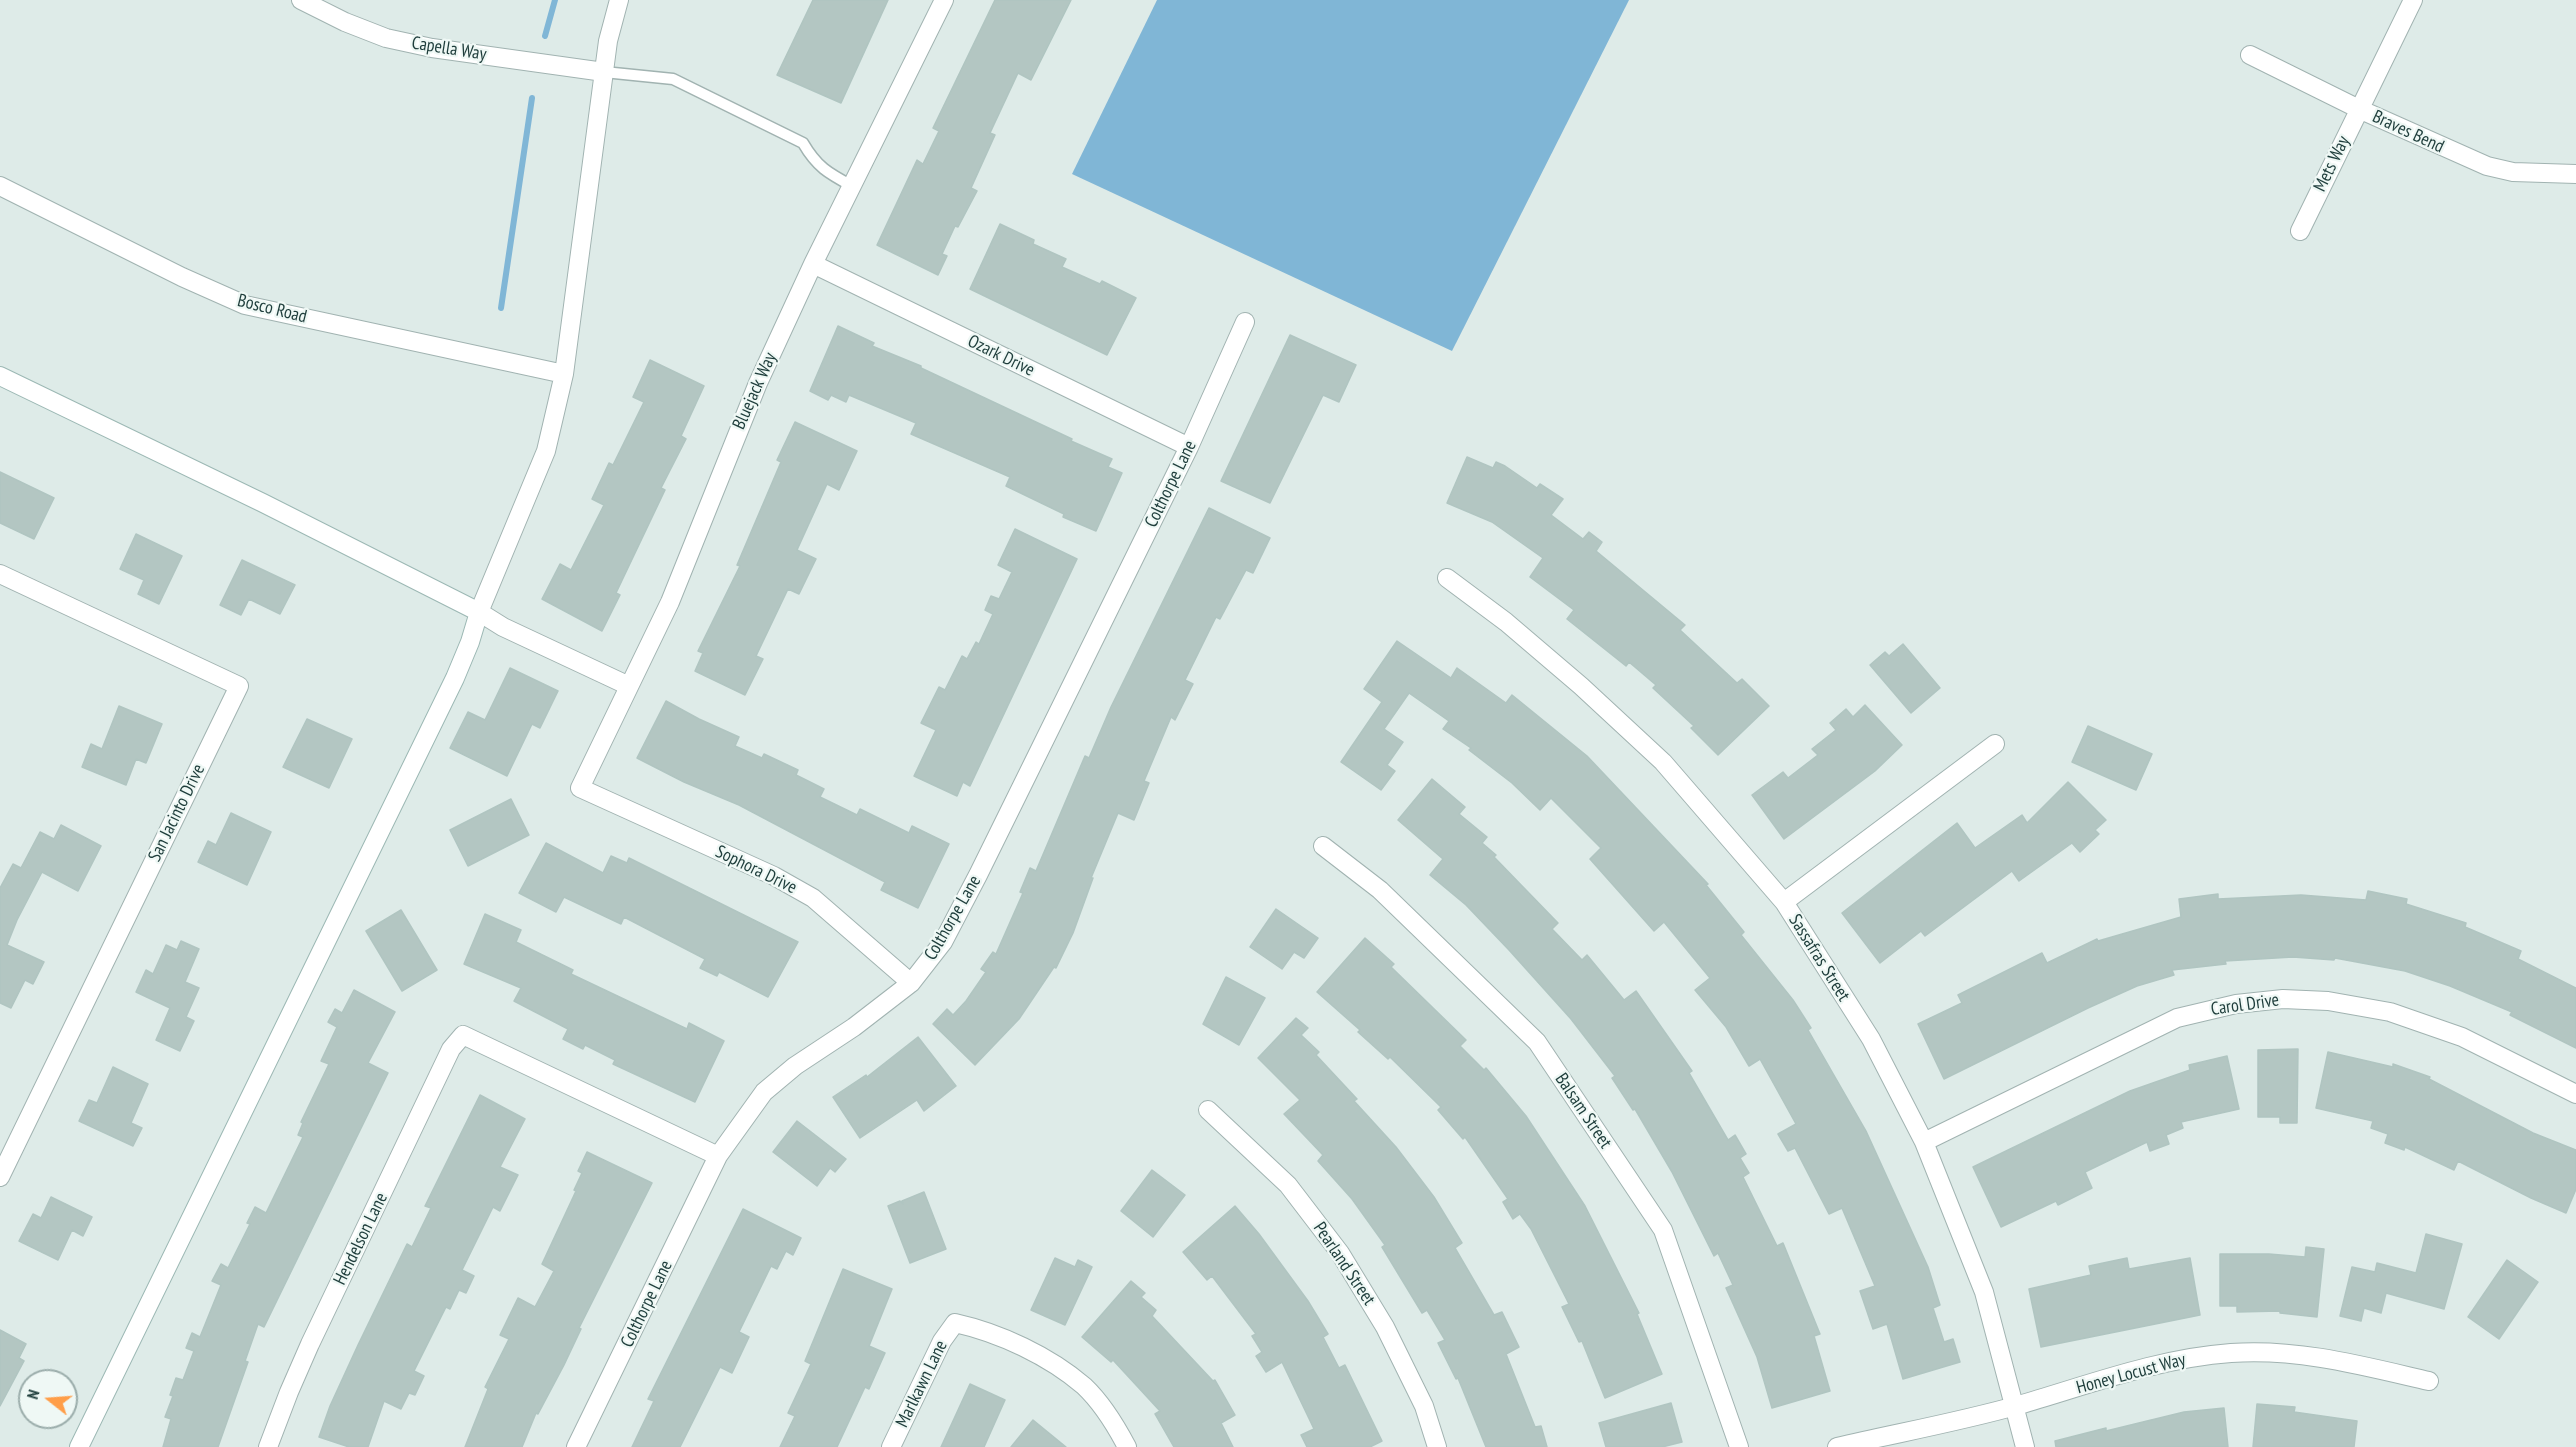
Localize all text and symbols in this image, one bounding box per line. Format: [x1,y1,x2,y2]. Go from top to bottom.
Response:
street label: Capella Way [410,32,488,66]
street label: Braves Bend [2369,106,2447,158]
street label: Mets Way [2309,133,2355,195]
street label: Bosco Road [235,290,309,328]
street label: Ozark Drive [964,331,1038,381]
street label: Bluejack Way [729,349,781,433]
street label: Colthorpe Lane [1141,437,1201,531]
street label: San Jacinto Drive [144,761,210,865]
street label: Sophora Drive [712,841,800,899]
street label: Colthorpe Lane [920,872,986,964]
street label: Sassafras Street [1784,911,1854,1005]
street label: Carol Drive [2210,990,2280,1020]
street label: Balsam Street [1550,1069,1616,1153]
street label: Hendelson Lane [329,1189,393,1289]
street label: Pearland Street [1308,1218,1380,1310]
street label: Colthorpe Lane [617,1257,677,1351]
street label: Marlkawn Lane [892,1337,952,1431]
street label: Honey Locust Way [2074,1349,2188,1399]
north arrow [18,1369,78,1429]
text: N [22,1387,44,1401]

